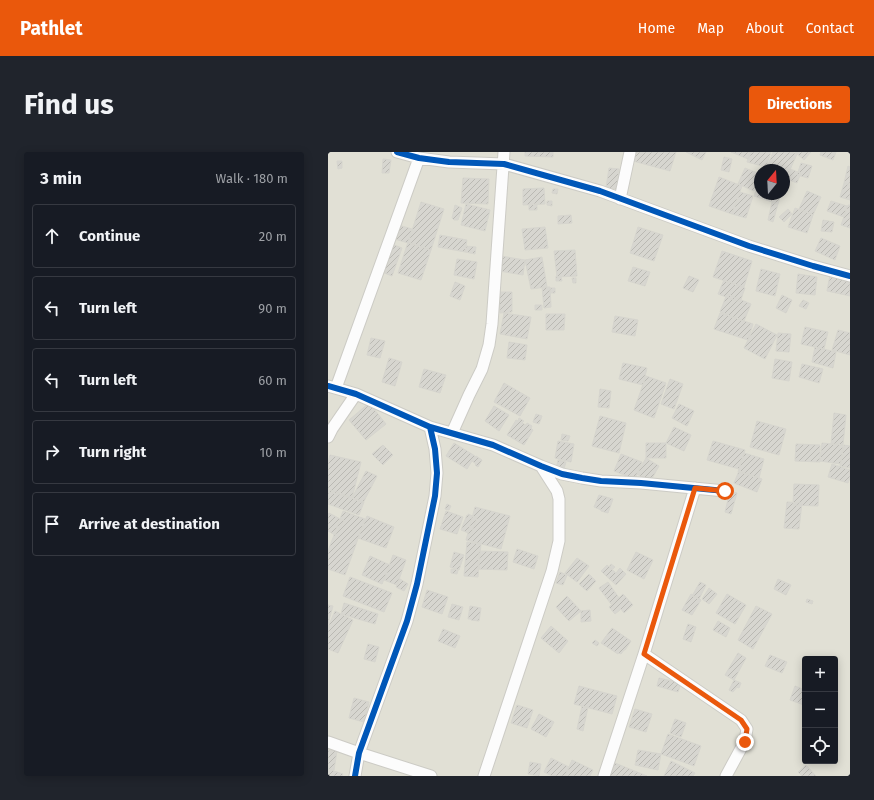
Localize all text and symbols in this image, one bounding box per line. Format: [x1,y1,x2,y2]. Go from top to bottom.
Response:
text: Pathlet [20,17,83,40]
text: Home [638,20,675,37]
text: Map [697,20,724,37]
text: About [746,20,784,37]
text: Contact [806,20,854,37]
button: Directions [749,86,850,123]
text: Find us [24,88,114,121]
north arrow [754,164,790,200]
text: 3 min [40,168,82,189]
text: Walk · 180 m [216,171,288,186]
icon: ahead [41,225,63,247]
text: Continue [79,227,140,245]
text: 20 m [259,229,287,244]
icon: left [41,297,63,319]
text: Turn left [79,299,137,317]
text: 90 m [258,301,287,316]
icon: left [41,369,63,391]
text: Turn left [79,371,137,389]
text: 60 m [258,373,287,388]
icon: right [41,441,63,463]
text: Turn right [79,443,146,461]
text: 10 m [260,445,287,460]
route start [716,482,734,500]
icon: arrive [41,513,63,535]
text: Arrive at destination [79,515,220,533]
map controls [802,656,838,764]
button: + [802,656,838,692]
button: − [802,692,838,728]
button: locate [802,728,838,764]
route end [736,733,754,751]

